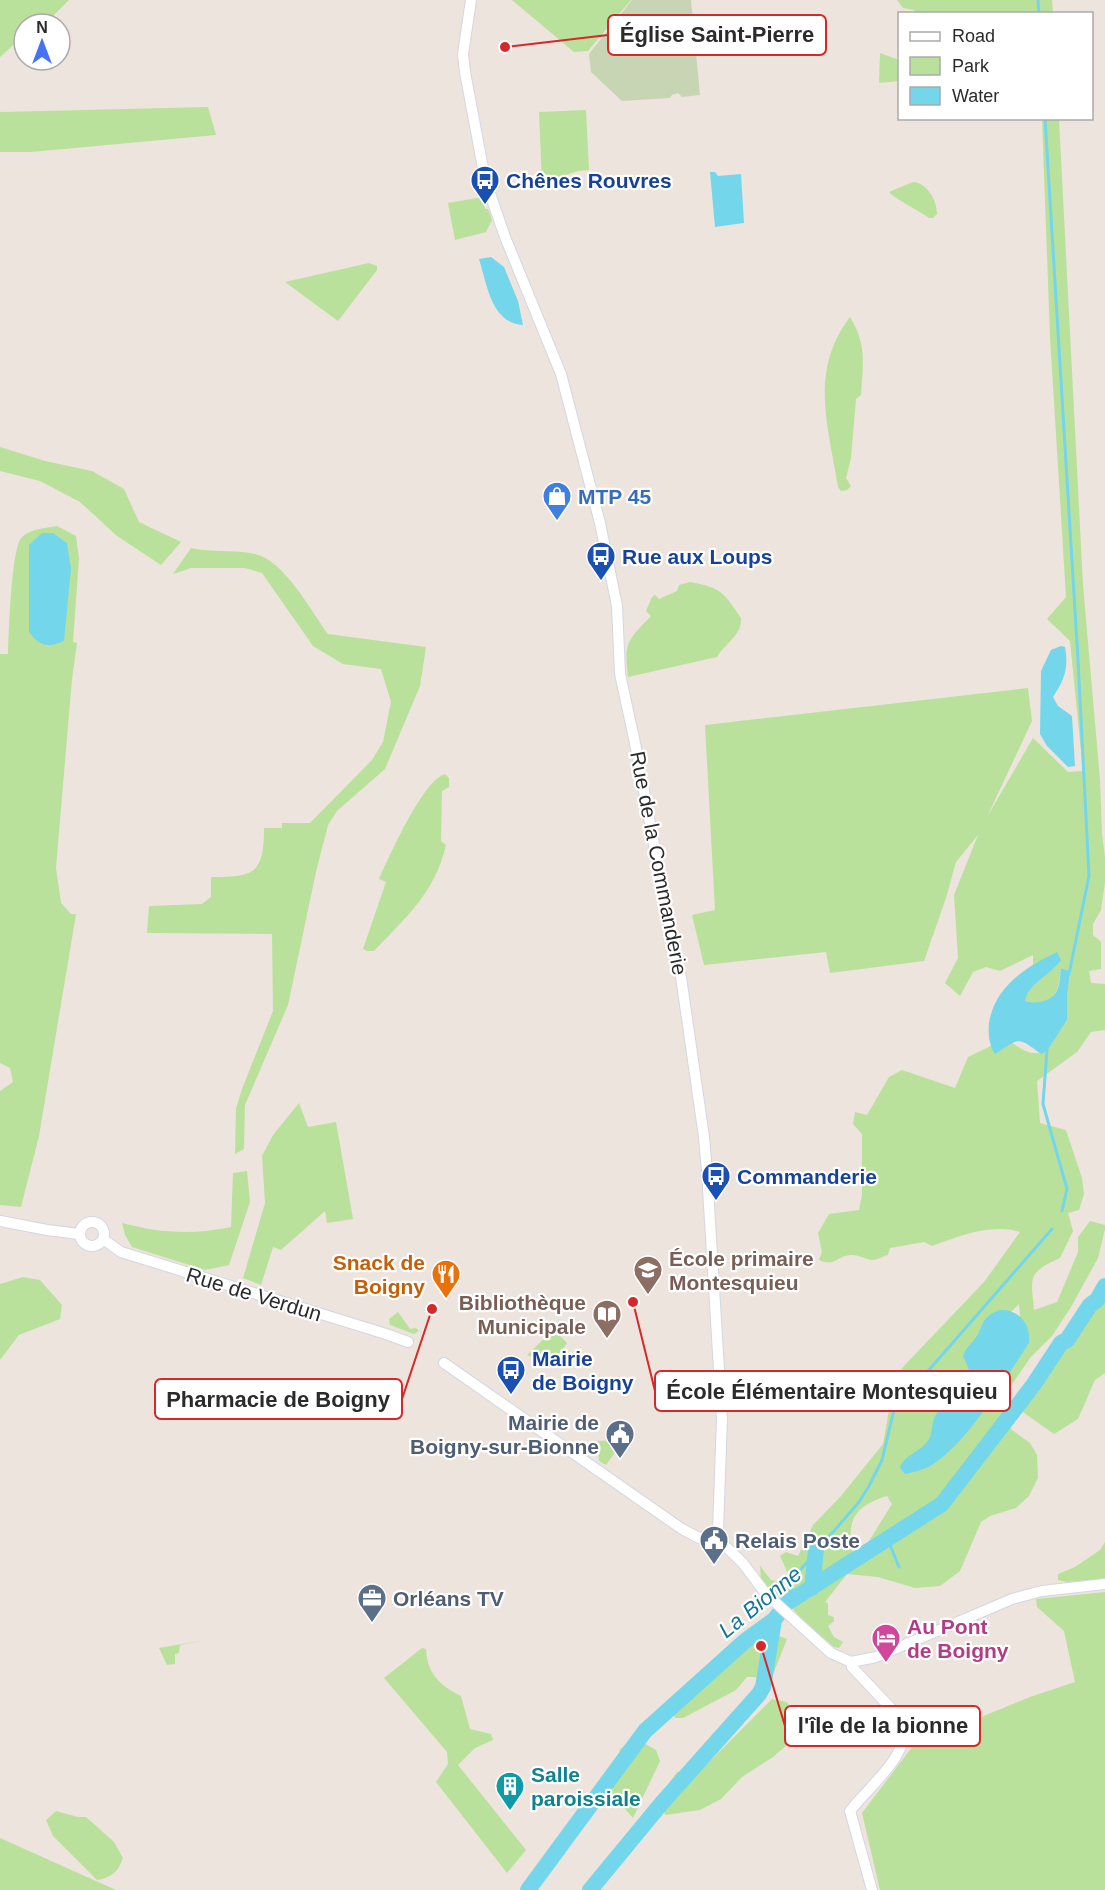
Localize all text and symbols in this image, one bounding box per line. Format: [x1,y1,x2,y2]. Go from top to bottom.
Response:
north arrow [12,12,72,72]
legend [898,12,1093,120]
callout: Église Saint-Pierre [608,15,826,55]
text: N [36,19,48,36]
text: Église Saint-Pierre [620,22,814,47]
text: Road [952,26,995,46]
text: Park [952,56,990,76]
text: Water [952,86,999,106]
bus stop icon: Chênes Rouvres [469,164,501,206]
place label: Chênes Rouvres [506,169,672,192]
shop icon: MTP 45 [541,480,573,522]
place label: MTP 45 [578,485,651,508]
bus stop icon: Rue aux Loups [585,540,617,582]
place label: Rue aux Loups [622,545,773,568]
street label: Rue de la Commanderie [626,749,692,977]
bus stop icon: Commanderie [700,1160,732,1202]
place label: Commanderie [737,1165,877,1188]
place label: École primaire Montesquieu [669,1247,814,1294]
place label: Snack de Boigny [333,1251,425,1298]
school or university icon: École primaire Montesquieu [632,1254,664,1296]
restaurant icon: Snack de Boigny [430,1258,462,1300]
street label: Rue de Verdun [184,1263,324,1325]
place label: Bibliothèque Municipale [459,1291,586,1338]
library icon: Bibliothèque Municipale [591,1298,623,1340]
place label: Mairie de Boigny [532,1347,634,1394]
bus stop icon: Mairie de Boigny [495,1354,527,1396]
callout: École Élémentaire Montesquieu [655,1371,1010,1411]
callout: Pharmacie de Boigny [155,1379,402,1419]
text: École Élémentaire Montesquieu [666,1379,998,1404]
text: Pharmacie de Boigny [166,1387,391,1412]
place label: Mairie de Boigny-sur-Bionne [410,1411,599,1458]
public building icon: Mairie de Boigny-sur-Bionne [604,1418,636,1460]
public building icon: Relais Poste [698,1524,730,1566]
place label: Relais Poste [735,1529,860,1552]
water label: La Bionne [714,1561,806,1643]
office icon: Orléans TV [356,1582,388,1624]
place label: Orléans TV [393,1587,504,1610]
place label: Au Pont de Boigny [907,1615,1009,1662]
hotel icon: Au Pont de Boigny [870,1622,902,1664]
callout: l'île de la bionne [785,1706,980,1746]
text: l'île de la bionne [798,1713,968,1738]
place label: Salle paroissiale [531,1763,641,1810]
building icon: Salle paroissiale [494,1770,526,1812]

